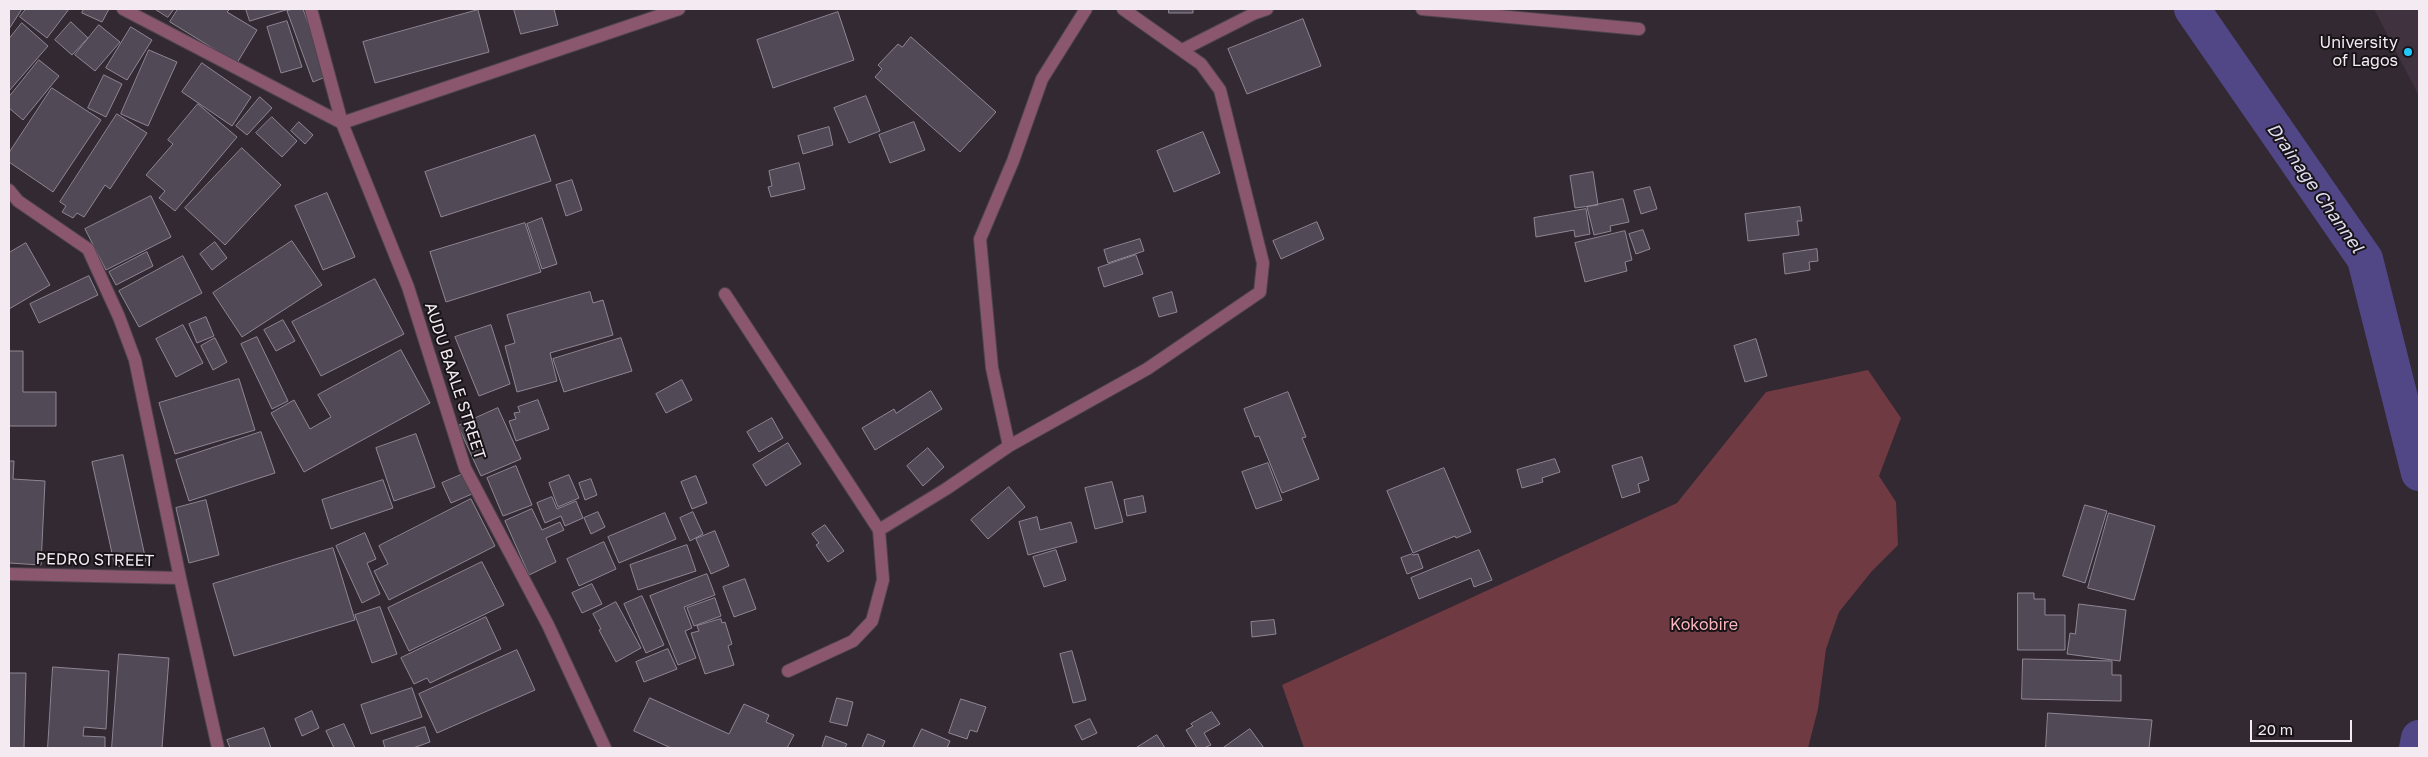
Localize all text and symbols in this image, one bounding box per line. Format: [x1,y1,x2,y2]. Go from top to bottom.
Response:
place label: University of Lagos [2320,33,2398,71]
marker: University of Lagos [2402,46,2414,58]
water label: Drainage Channel [2262,119,2368,257]
street label: AUDU BAALE STREET [420,300,490,462]
street label: PEDRO STREET [36,549,154,571]
park label: Kokobire [1670,615,1738,635]
scale bar [2253,710,2356,742]
text: 20 m [2258,720,2293,738]

